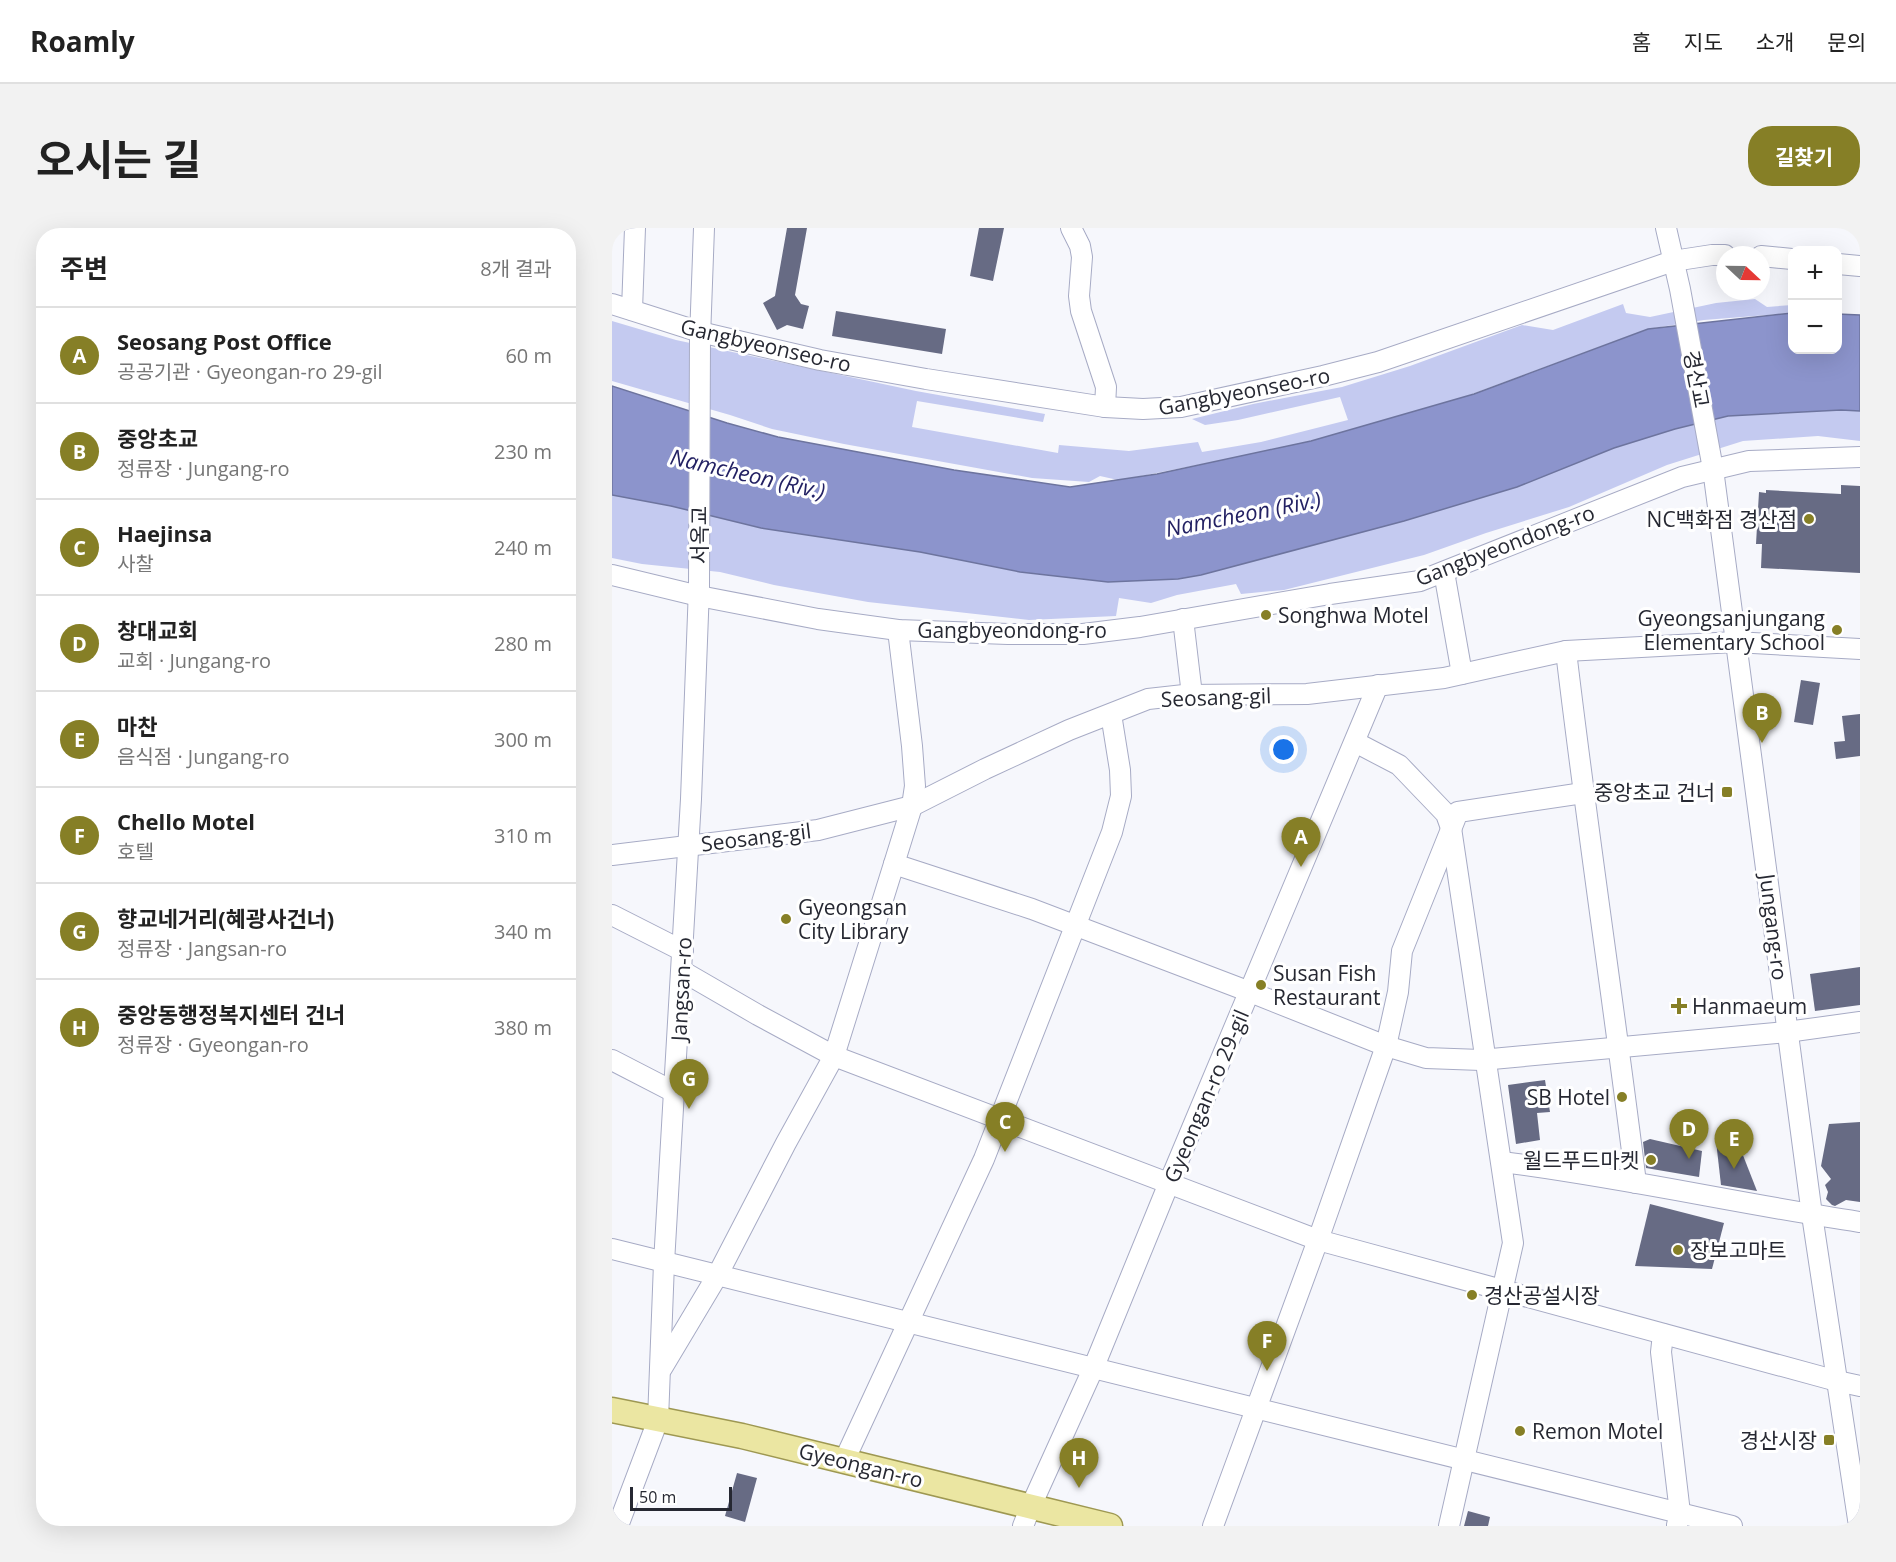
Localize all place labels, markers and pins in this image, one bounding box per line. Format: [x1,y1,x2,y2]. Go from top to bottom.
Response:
place label: NC백화점 경산점 [1647,505,1797,533]
marker: NC백화점 경산점 [1802,512,1816,526]
place label: Songhwa Motel [1278,601,1429,629]
place label: Gyeongsanjungang Elementary School [1638,604,1825,656]
marker: Songhwa Motel [1259,608,1273,622]
marker: Gyeongsanjungang Elementary School [1830,623,1844,637]
pin: B [1742,694,1782,743]
place label: 중앙초교 건너 [1594,778,1715,806]
marker: 중앙초교 건너 [1720,785,1734,799]
pin: A [1282,818,1320,867]
place label: Gyeongsan City Library [798,893,909,945]
marker: Gyeongsan City Library [779,912,793,926]
place label: Susan Fish Restaurant [1273,959,1380,1011]
marker: Susan Fish Restaurant [1254,978,1268,992]
place label: Hanmaeum [1692,992,1807,1020]
marker: Hanmaeum [1670,997,1688,1015]
pin: G [670,1060,709,1109]
place label: SB Hotel [1527,1083,1610,1111]
marker: SB Hotel [1615,1090,1629,1104]
pin: C [986,1102,1024,1152]
pin: D [1670,1110,1708,1159]
pin: E [1714,1120,1754,1169]
place label: 월드푸드마켓 [1523,1146,1639,1174]
marker: 월드푸드마켓 [1644,1153,1658,1167]
place label: 장보고마트 [1690,1236,1787,1264]
marker: 장보고마트 [1671,1243,1685,1257]
place label: 경산공설시장 [1484,1281,1600,1309]
marker: 경산공설시장 [1465,1288,1479,1302]
pin: F [1248,1322,1286,1371]
place label: Remon Motel [1532,1417,1663,1445]
marker: Remon Motel [1513,1424,1527,1438]
place label: 경산시장 [1740,1426,1817,1454]
marker: 경산시장 [1822,1433,1836,1447]
pin: H [1060,1438,1098,1488]

